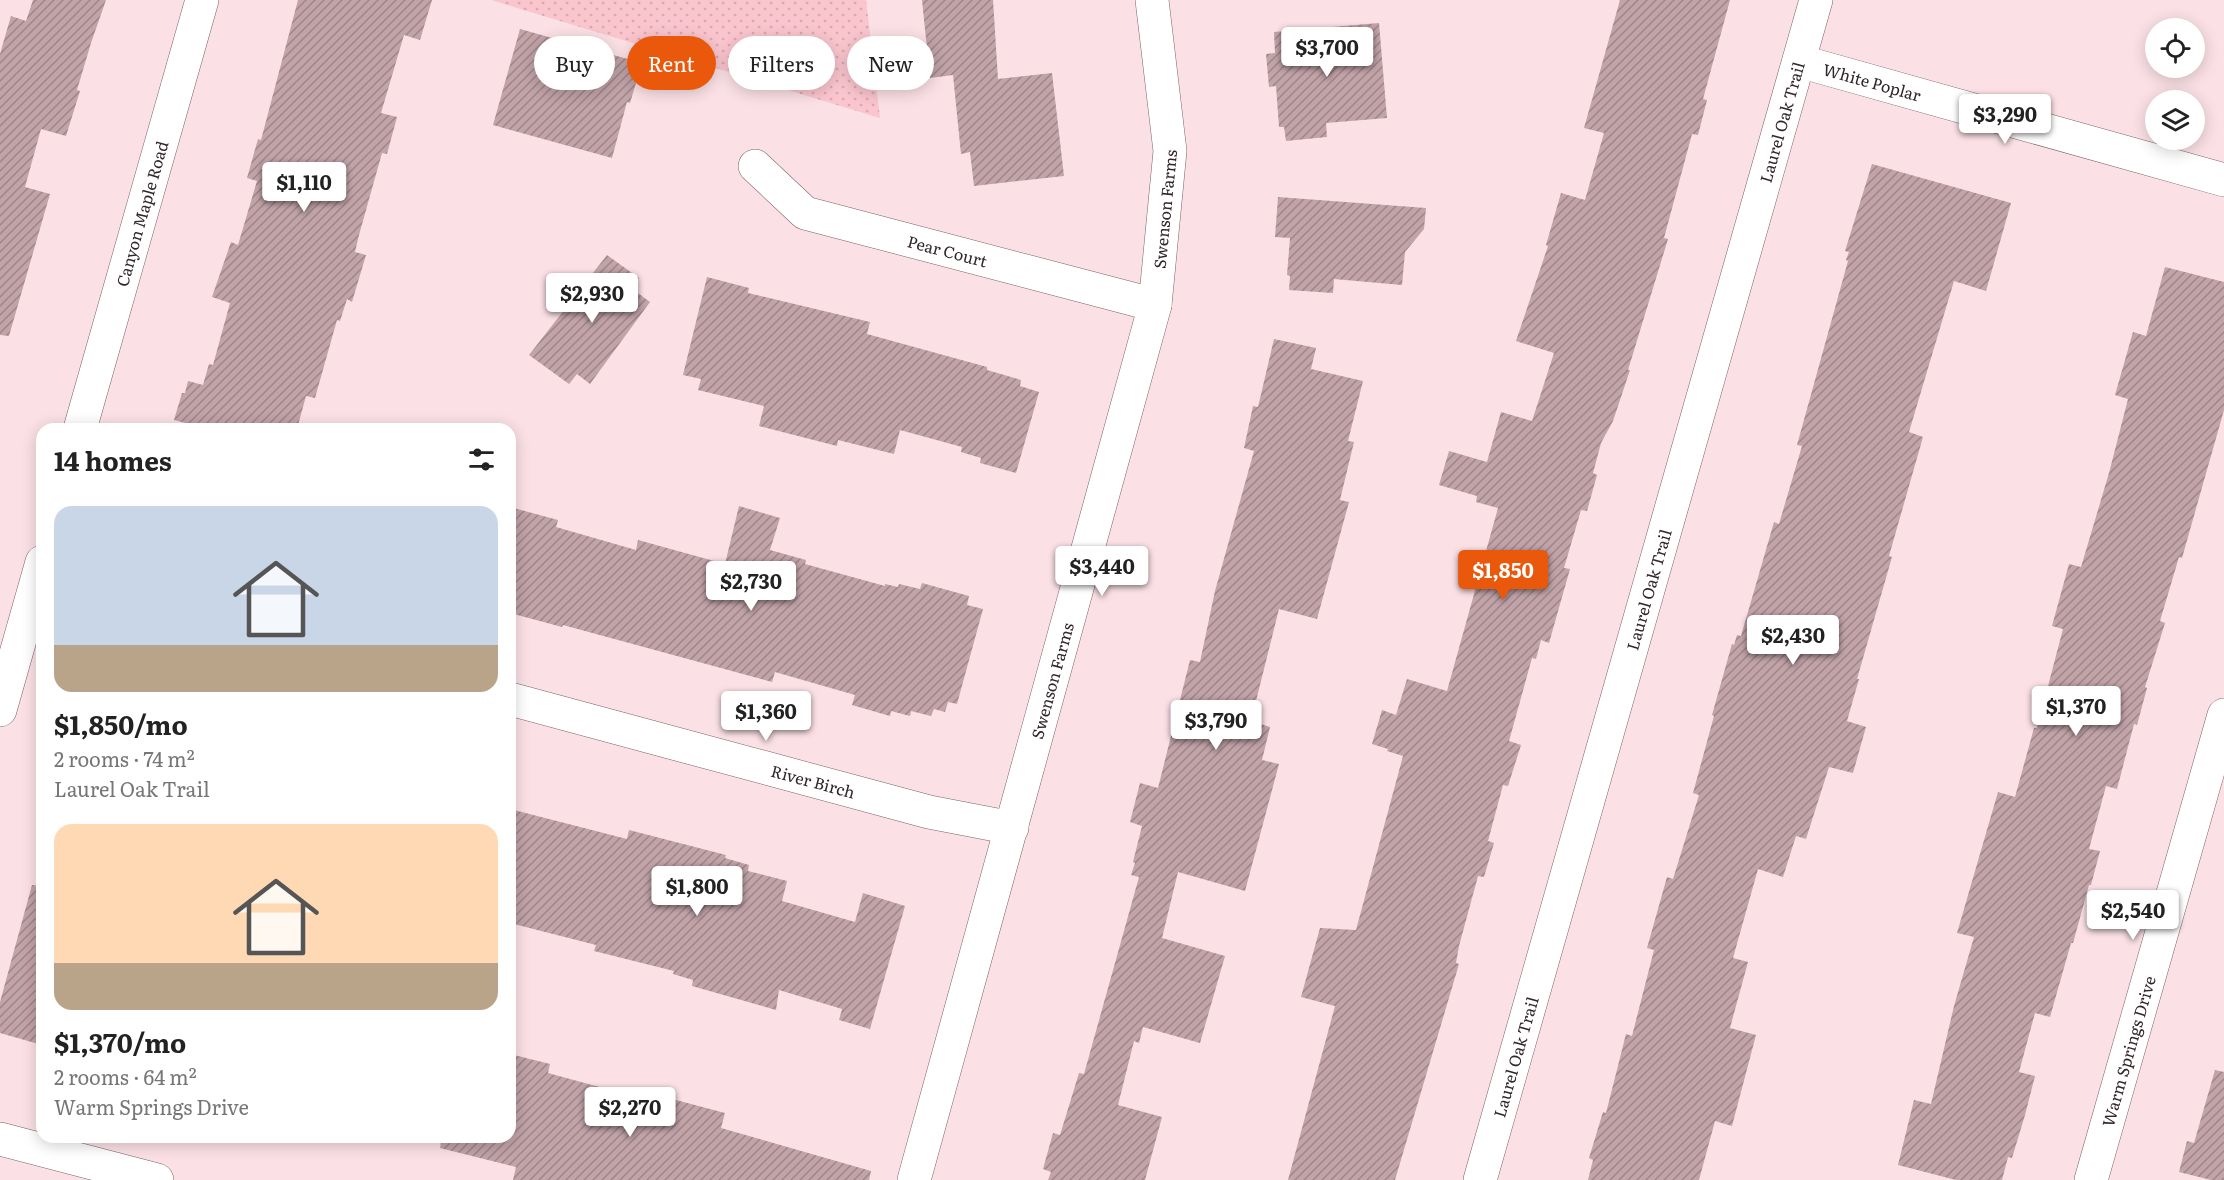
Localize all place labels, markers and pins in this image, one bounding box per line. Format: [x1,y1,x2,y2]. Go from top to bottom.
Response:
pin: $3,700 [1278,27,1376,78]
pin: $3,290 [1956,94,2054,145]
pin: $1,110 [255,162,353,213]
pin: $2,930 [543,273,641,324]
pin: $3,440 [1053,546,1151,597]
pin: $1,850 [1454,550,1552,601]
pin: $2,730 [702,561,800,612]
pin: $2,430 [1744,615,1842,666]
pin: $1,370 [2027,686,2125,737]
pin: $1,360 [717,691,815,742]
pin: $3,790 [1167,700,1265,751]
pin: $1,800 [648,866,746,917]
pin: $2,540 [2084,890,2182,941]
pin: $2,270 [581,1087,679,1138]

